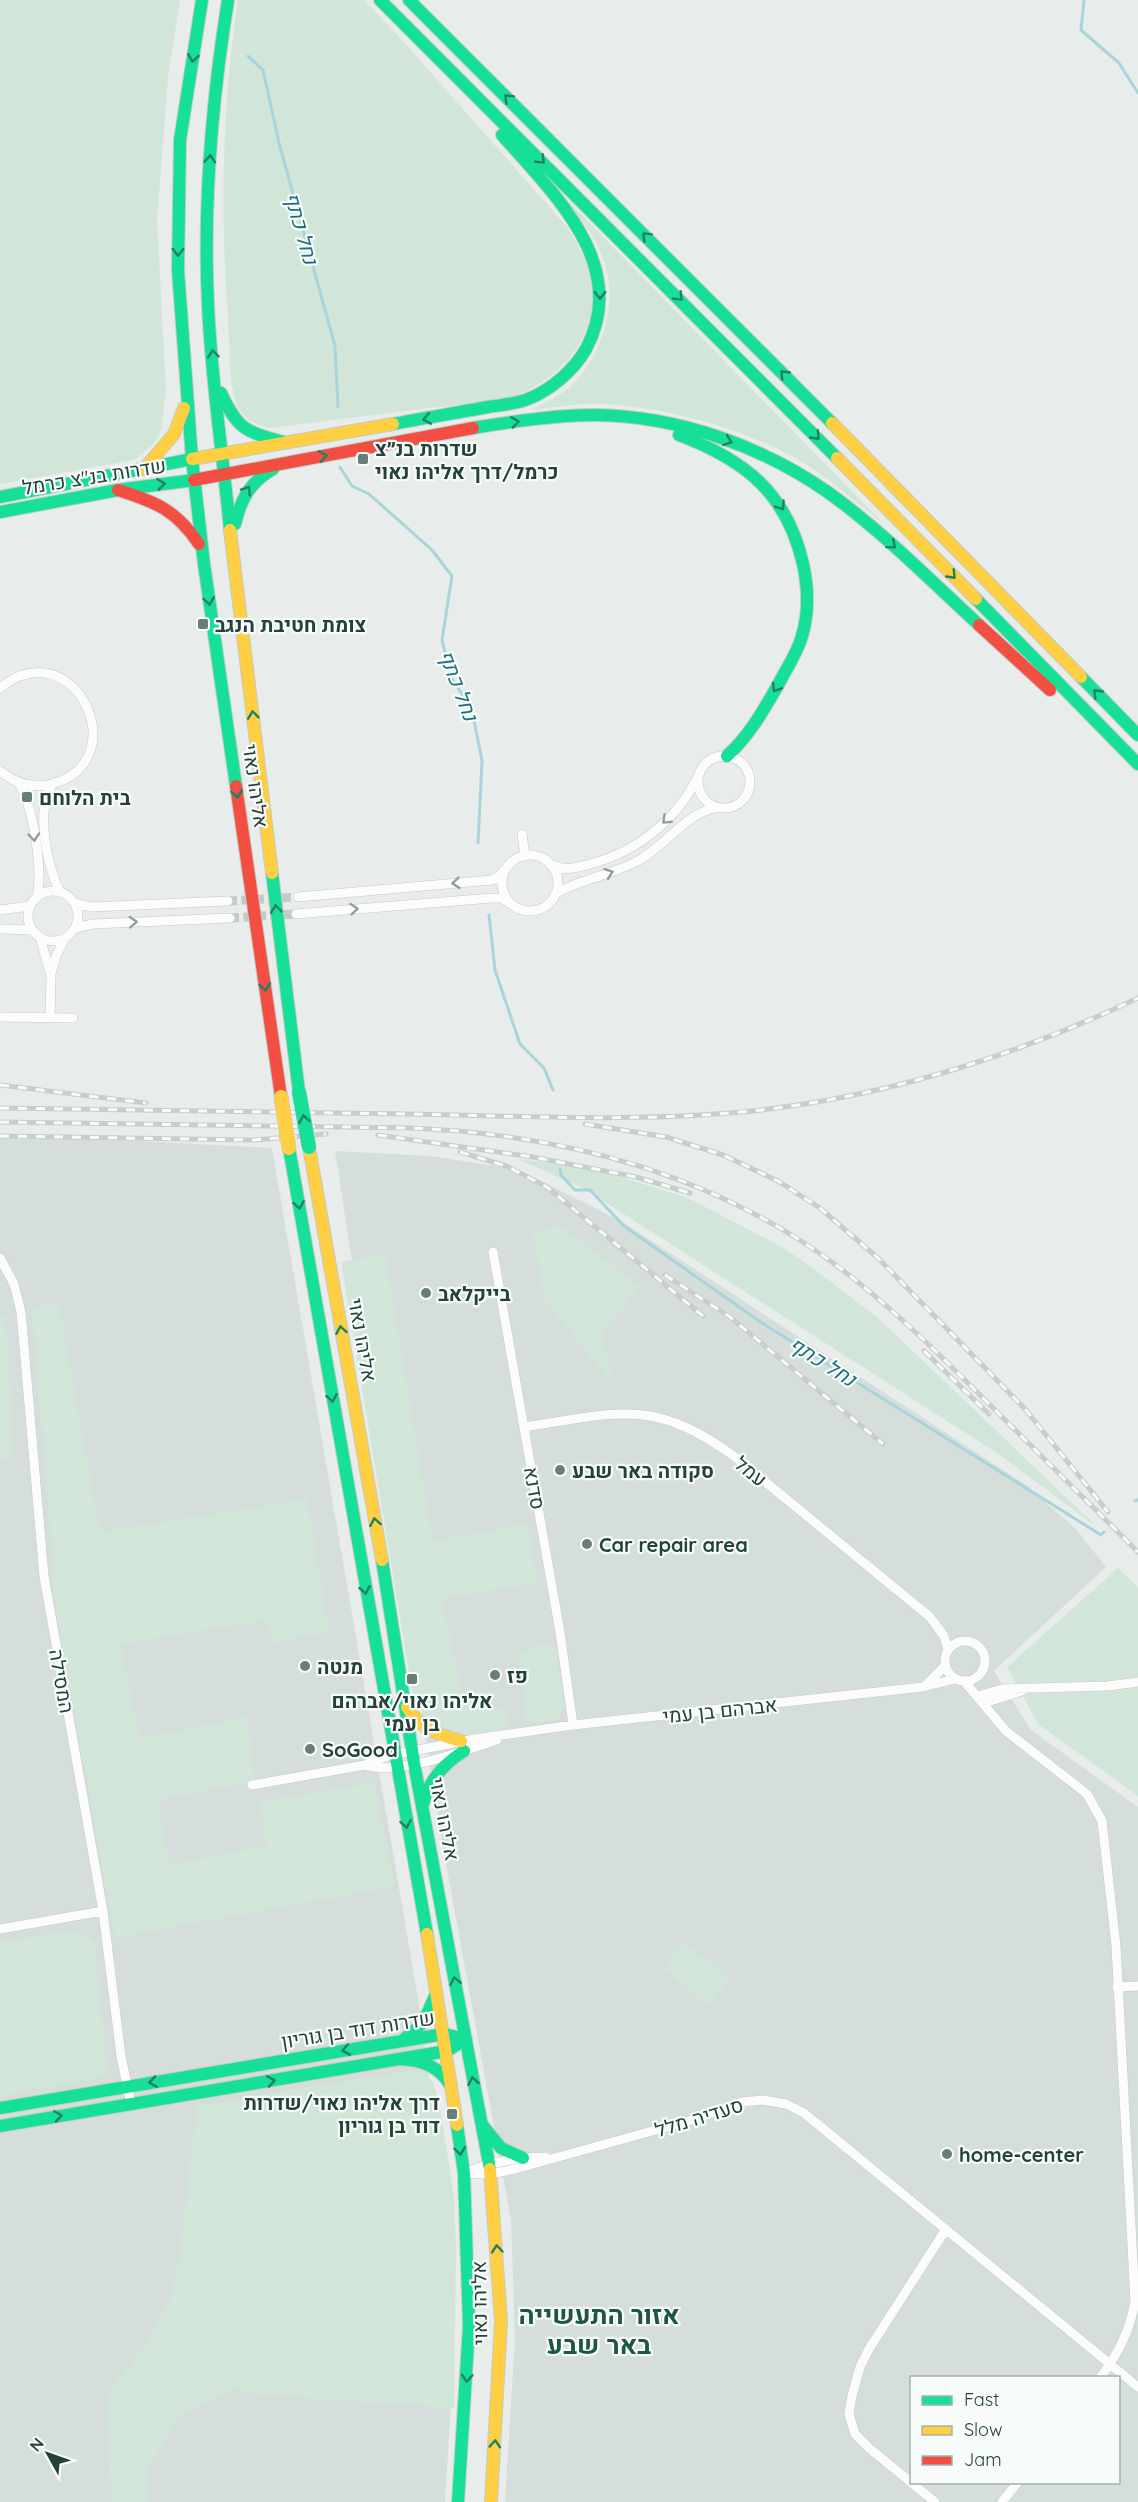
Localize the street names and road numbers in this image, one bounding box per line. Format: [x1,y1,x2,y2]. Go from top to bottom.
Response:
street label: שדרות בנ"צ כרמל [20,452,168,500]
street label: אליהו נאוי [238,743,274,829]
street label: אליהו נאוי [343,1296,383,1384]
street label: עמל [730,1450,772,1492]
street label: סדנא [519,1465,551,1511]
street label: המסילה [44,1647,80,1715]
street label: אברהם בן עמי [661,1692,779,1728]
street label: אליהו נאוי [425,1775,465,1863]
street label: שדרות דוד בן גוריון [279,2005,437,2053]
street label: סעדיה מלל [652,2092,746,2142]
street label: אליהו נאוי [466,2261,492,2345]

